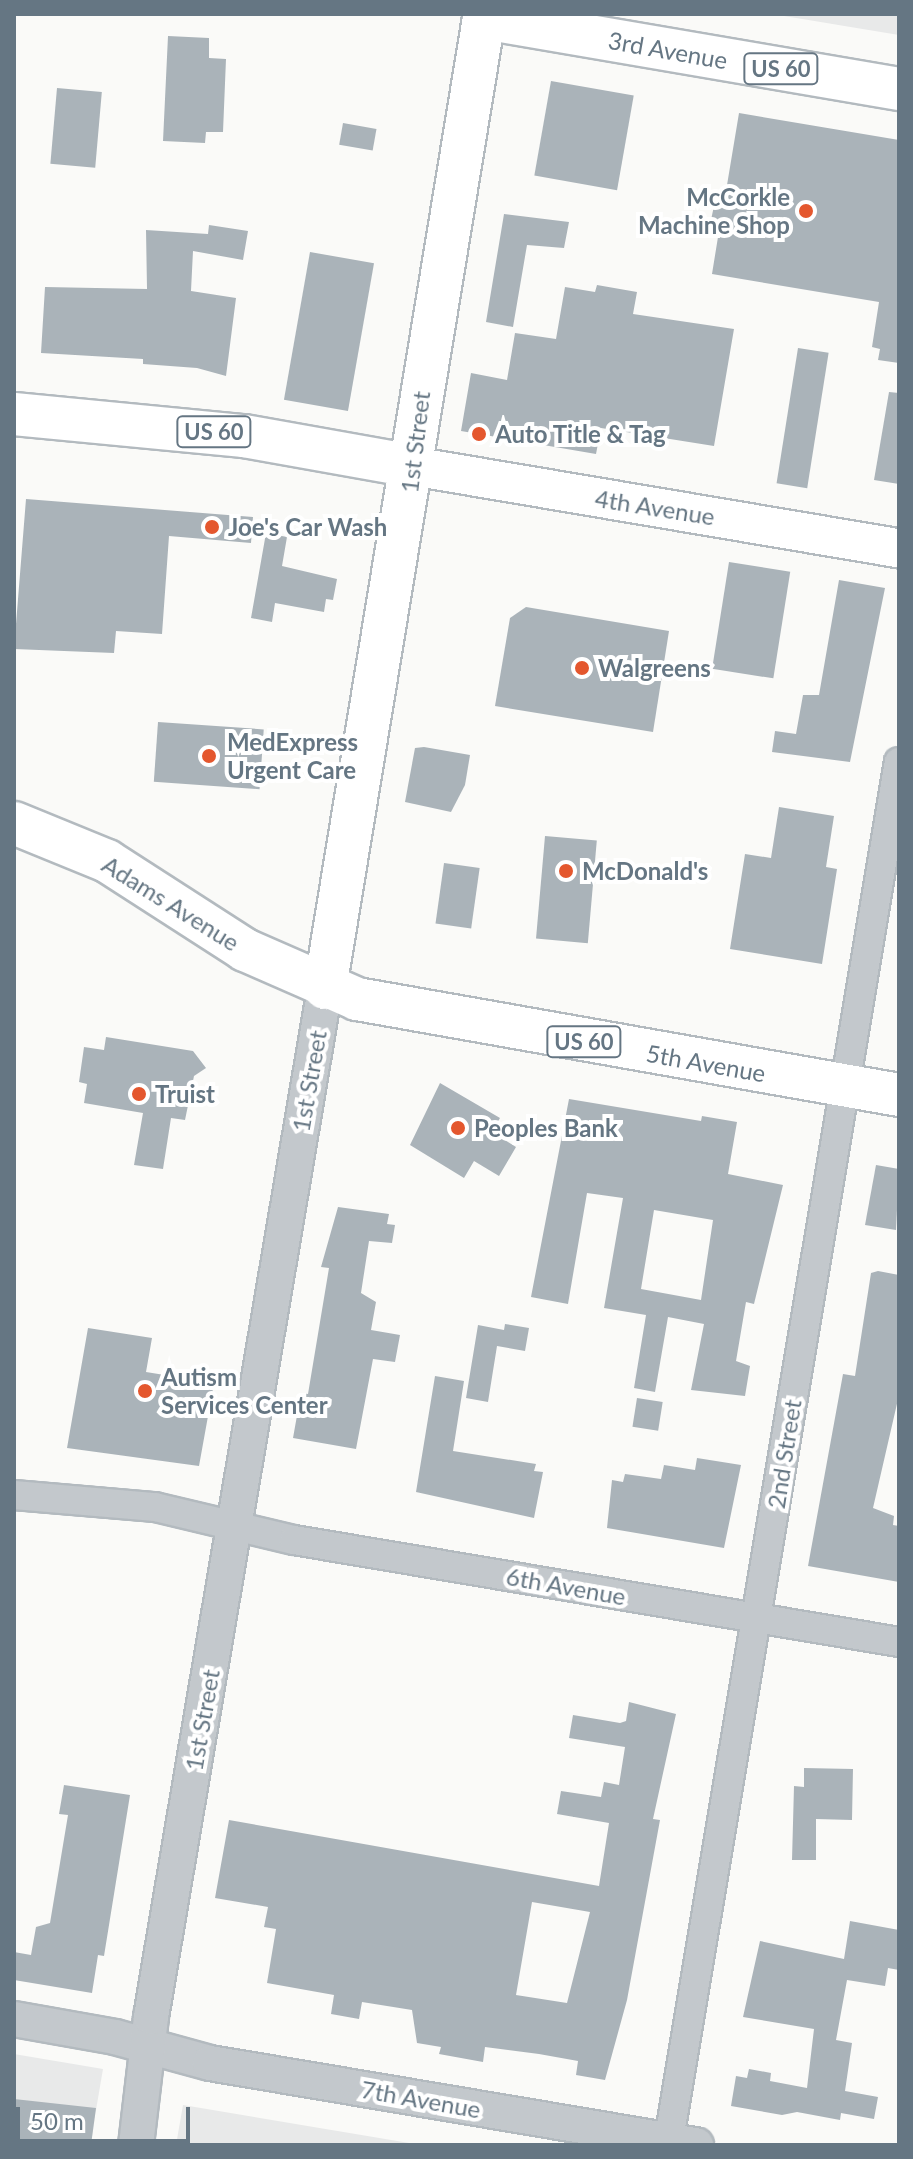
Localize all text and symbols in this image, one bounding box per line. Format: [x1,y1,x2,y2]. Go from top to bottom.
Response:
street label: 3rd Avenue [606,25,730,75]
road number: US 60 [743,51,819,87]
place label: McCorkle Machine Shop [638,183,790,239]
marker: McCorkle Machine Shop [797,202,815,220]
street label: 1st Street [394,390,436,494]
road number: US 60 [176,414,252,450]
place label: Auto Title & Tag [495,420,667,448]
marker: Auto Title & Tag [470,425,488,443]
street label: 4th Avenue [593,483,717,531]
place label: Joe's Car Wash [228,513,388,541]
marker: Joe's Car Wash [203,518,221,536]
place label: Walgreens [598,654,711,682]
marker: Walgreens [573,659,591,677]
place label: MedExpress Urgent Care [227,728,358,784]
marker: MedExpress Urgent Care [198,745,220,767]
street label: Adams Avenue [97,849,245,957]
place label: McDonald's [582,857,708,885]
marker: McDonald's [557,862,575,880]
road number: US 60 [546,1024,622,1060]
street label: 1st Street [286,1028,332,1134]
street label: 5th Avenue [644,1038,768,1088]
place label: Truist [155,1080,215,1108]
marker: Truist [130,1085,148,1103]
place label: Peoples Bank [474,1114,618,1142]
marker: Peoples Bank [449,1119,467,1137]
place label: Autism Services Center [161,1363,328,1419]
marker: Autism Services Center [136,1382,154,1400]
street label: 2nd Street [761,1397,807,1511]
street label: 6th Avenue [504,1561,628,1611]
street label: 1st Street [179,1667,225,1773]
street label: 7th Avenue [359,2074,483,2124]
scale bar [20,2091,194,2141]
text: 50 m [30,2106,84,2135]

